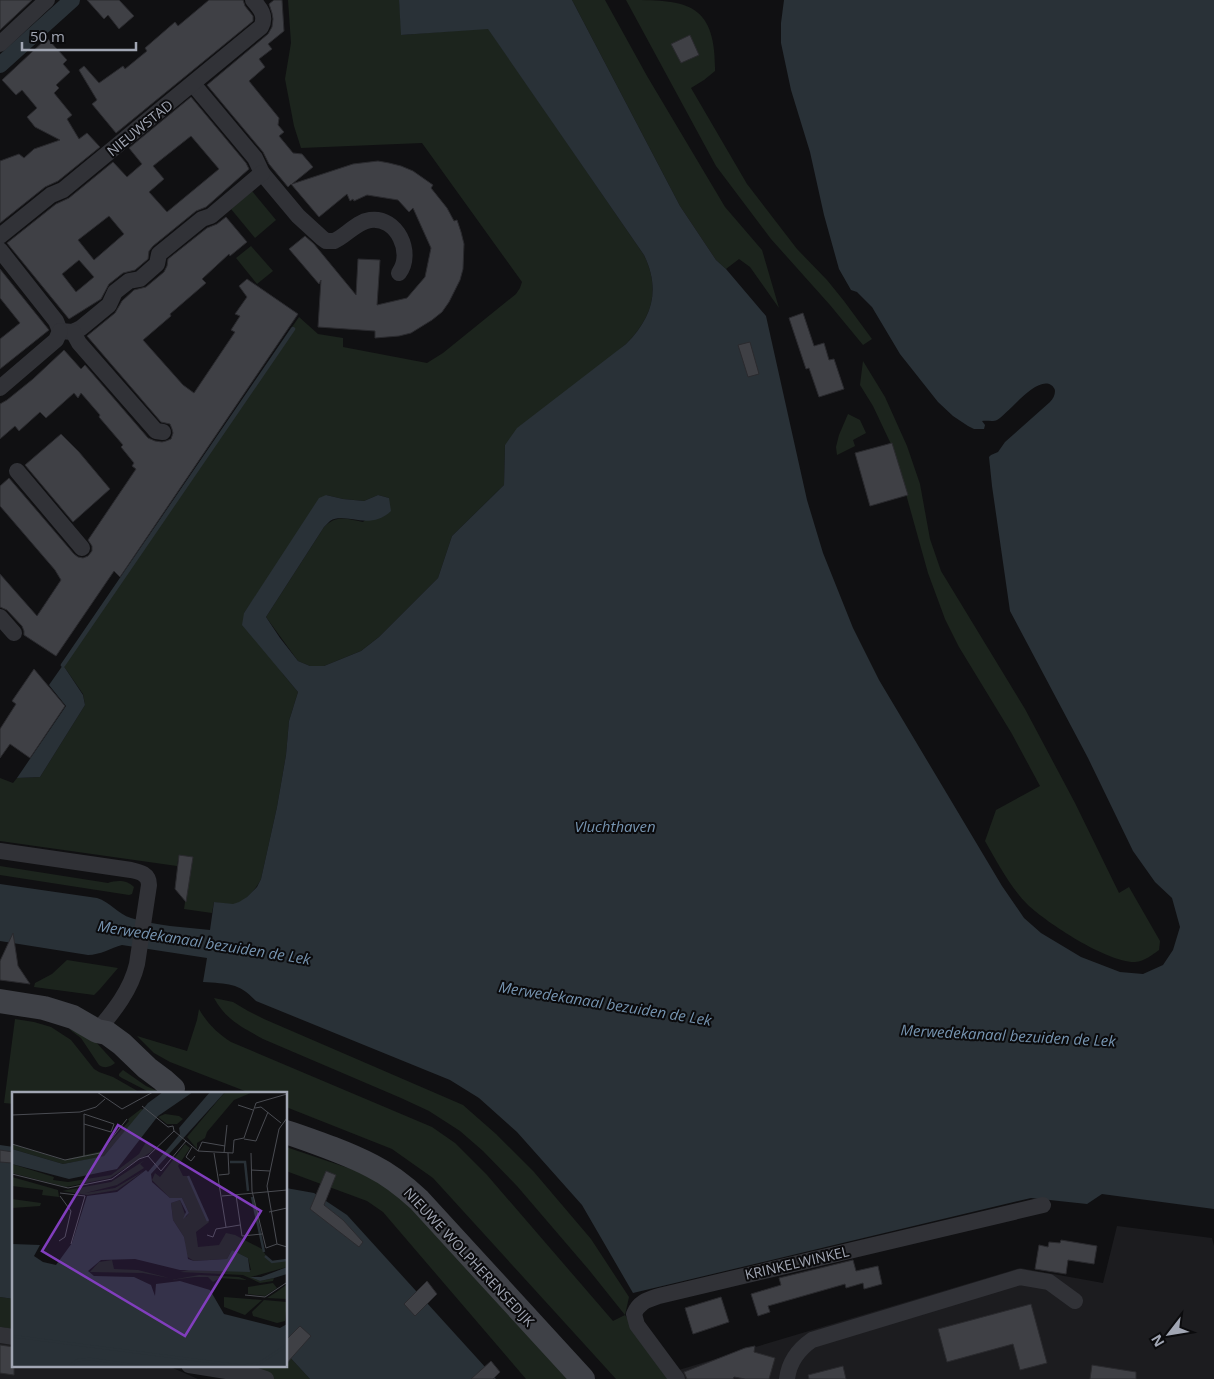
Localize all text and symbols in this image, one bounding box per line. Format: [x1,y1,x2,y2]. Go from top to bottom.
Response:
scale bar [22,20,136,52]
text: 50 m [30,26,65,46]
street label: NIEUWSTAD [103,95,177,160]
water label: Vluchthaven [574,816,656,836]
water label: Merwedekanaal bezuiden de Lek [96,915,313,969]
water label: Merwedekanaal bezuiden de Lek [497,976,714,1030]
water label: Merwedekanaal bezuiden de Lek [900,1019,1117,1051]
inset map [12,1092,288,1366]
street label: NIEUWE WOLPHERENSEDIJK [400,1183,539,1330]
street label: KRINKELWINKEL [743,1241,851,1284]
north arrow [1144,1309,1194,1359]
text: N [1146,1331,1169,1351]

